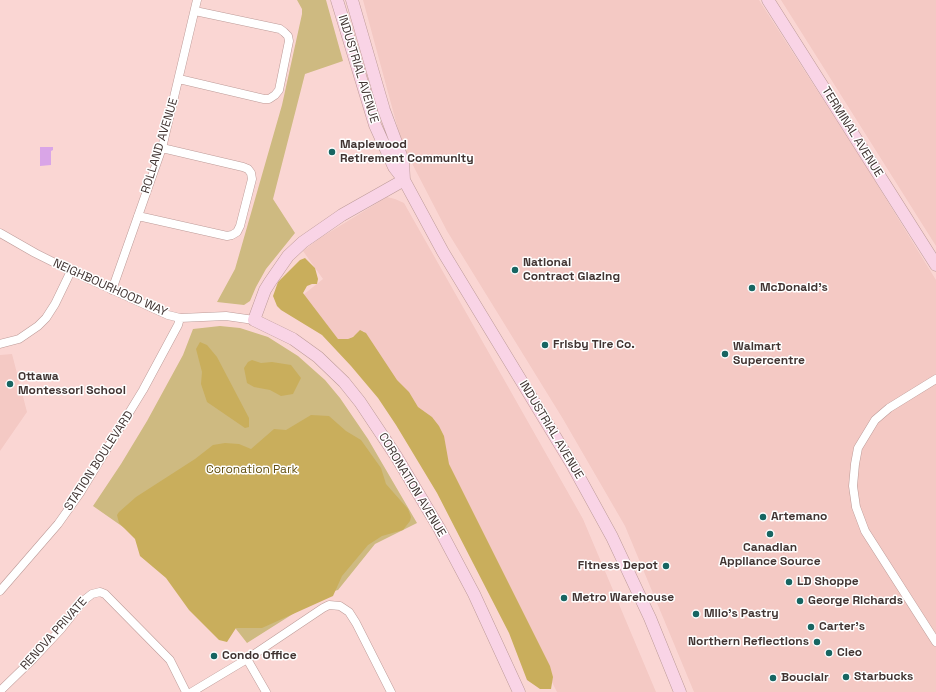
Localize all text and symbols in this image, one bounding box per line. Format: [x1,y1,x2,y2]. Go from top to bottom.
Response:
street label: INDUSTRIAL AVENUE [335,13,381,125]
street label: TERMINAL AVENUE [818,84,886,180]
street label: ROLLAND AVENUE [139,97,181,195]
place label: Maplewood Retirement Community [340,138,474,166]
marker: Maplewood Retirement Community [327,147,337,157]
street label: NEIGHBOURHOOD WAY [51,256,169,320]
place label: National Contract Glazing [523,256,620,284]
marker: National Contract Glazing [510,265,520,275]
place label: McDonald's [760,281,828,295]
marker: McDonald's [747,283,757,293]
place label: Frisby Tire Co. [553,338,635,352]
marker: Frisby Tire Co. [540,340,550,350]
place label: Walmart Supercentre [733,340,805,368]
marker: Walmart Supercentre [720,349,730,359]
place label: Ottawa Montessori School [18,370,126,398]
street label: INDUSTRIAL AVENUE [516,378,586,482]
marker: Ottawa Montessori School [5,379,15,389]
street label: STATION BOULEVARD [61,408,137,514]
street label: CORONATION AVENUE [375,430,449,540]
park label: Coronation Park [206,463,298,477]
place label: Artemano [771,510,827,524]
marker: Artemano [758,512,768,522]
marker: Canadian Appliance Source [765,529,775,539]
place label: Canadian Appliance Source [719,541,821,569]
place label: Fitness Depot [578,559,658,573]
marker: Fitness Depot [661,561,671,571]
place label: LD Shoppe [797,575,859,589]
marker: LD Shoppe [784,577,794,587]
place label: Metro Warehouse [572,591,674,605]
marker: Metro Warehouse [559,593,569,603]
place label: George Richards [808,594,903,608]
street label: RENOVA PRIVATE [18,595,90,673]
marker: George Richards [795,596,805,606]
place label: Milo's Pastry [704,607,779,621]
marker: Milo's Pastry [691,609,701,619]
place label: Carter's [819,620,865,634]
marker: Carter's [806,622,816,632]
place label: Northern Reflections [688,635,809,649]
marker: Northern Reflections [812,637,822,647]
place label: Cleo [837,646,862,660]
marker: Cleo [824,648,834,658]
place label: Condo Office [222,649,297,663]
marker: Condo Office [209,651,219,661]
place label: Starbucks [854,670,913,684]
place label: Bouclair [781,671,829,685]
marker: Starbucks [841,672,851,682]
marker: Bouclair [768,673,778,683]

